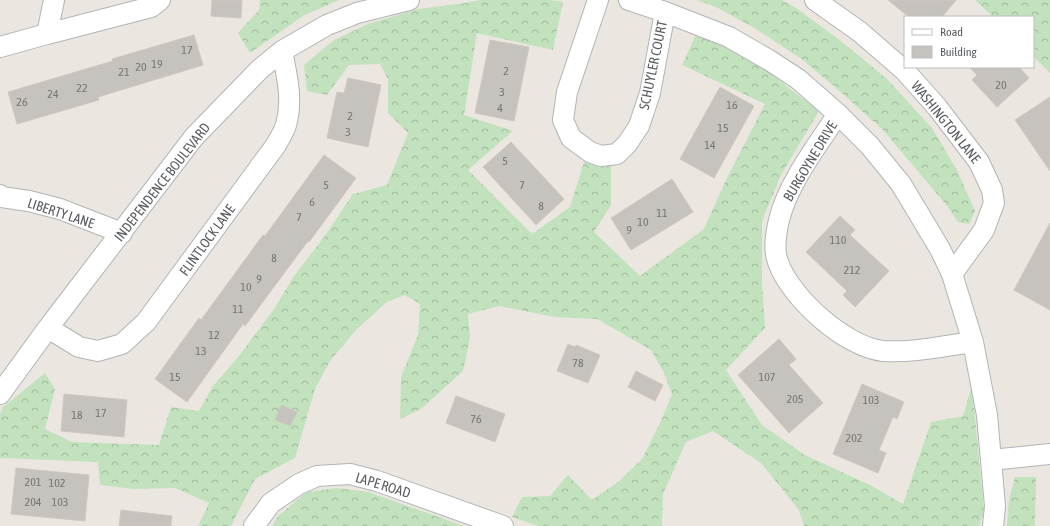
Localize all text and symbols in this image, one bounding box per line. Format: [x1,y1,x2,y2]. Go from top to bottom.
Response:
legend [904,16,1034,68]
street label: SCHUYLER COURT [636,19,670,111]
text: Road [940,25,963,39]
house number: 17 [181,43,193,57]
text: Building [940,45,978,59]
house number: 19 [151,57,163,71]
house number: 20 [135,60,147,74]
house number: 2 [503,64,509,78]
house number: 21 [118,65,130,79]
street label: WASHINGTON LANE [908,78,984,166]
house number: 20 [995,78,1007,92]
house number: 22 [76,81,88,95]
house number: 3 [499,85,505,99]
house number: 24 [47,87,59,101]
house number: 26 [16,95,28,109]
house number: 16 [726,98,738,112]
house number: 4 [497,101,503,115]
house number: 2 [347,109,353,123]
street label: BURGOYNE DRIVE [780,118,840,204]
street label: INDEPENDENCE BOULEVARD [111,120,213,244]
house number: 15 [717,121,729,135]
house number: 3 [345,125,351,139]
house number: 14 [704,138,716,152]
house number: 5 [502,154,508,168]
house number: 5 [323,178,329,192]
house number: 7 [519,178,525,192]
street label: LIBERTY LANE [26,195,96,231]
house number: 6 [309,195,315,209]
house number: 8 [538,199,544,213]
street label: FLINTLOCK LANE [176,201,238,279]
house number: 11 [656,206,668,220]
house number: 7 [296,210,302,224]
house number: 10 [637,215,649,229]
house number: 9 [626,223,632,237]
house number: 110 [830,233,847,247]
house number: 8 [271,251,277,265]
house number: 212 [844,263,860,277]
house number: 9 [256,272,262,286]
house number: 10 [240,280,252,294]
house number: 11 [232,302,244,316]
house number: 12 [208,328,220,342]
house number: 13 [195,344,207,358]
house number: 78 [572,356,584,370]
house number: 15 [169,370,181,384]
house number: 107 [759,370,776,384]
house number: 205 [787,392,803,406]
house number: 103 [863,393,879,407]
house number: 17 [95,406,107,420]
house number: 18 [71,408,83,422]
house number: 76 [470,412,482,426]
house number: 202 [846,431,862,445]
street label: LAPE ROAD [354,469,413,501]
house number: 201 [25,475,42,489]
house number: 102 [49,476,65,490]
house number: 204 [25,495,42,509]
house number: 103 [52,495,68,509]

